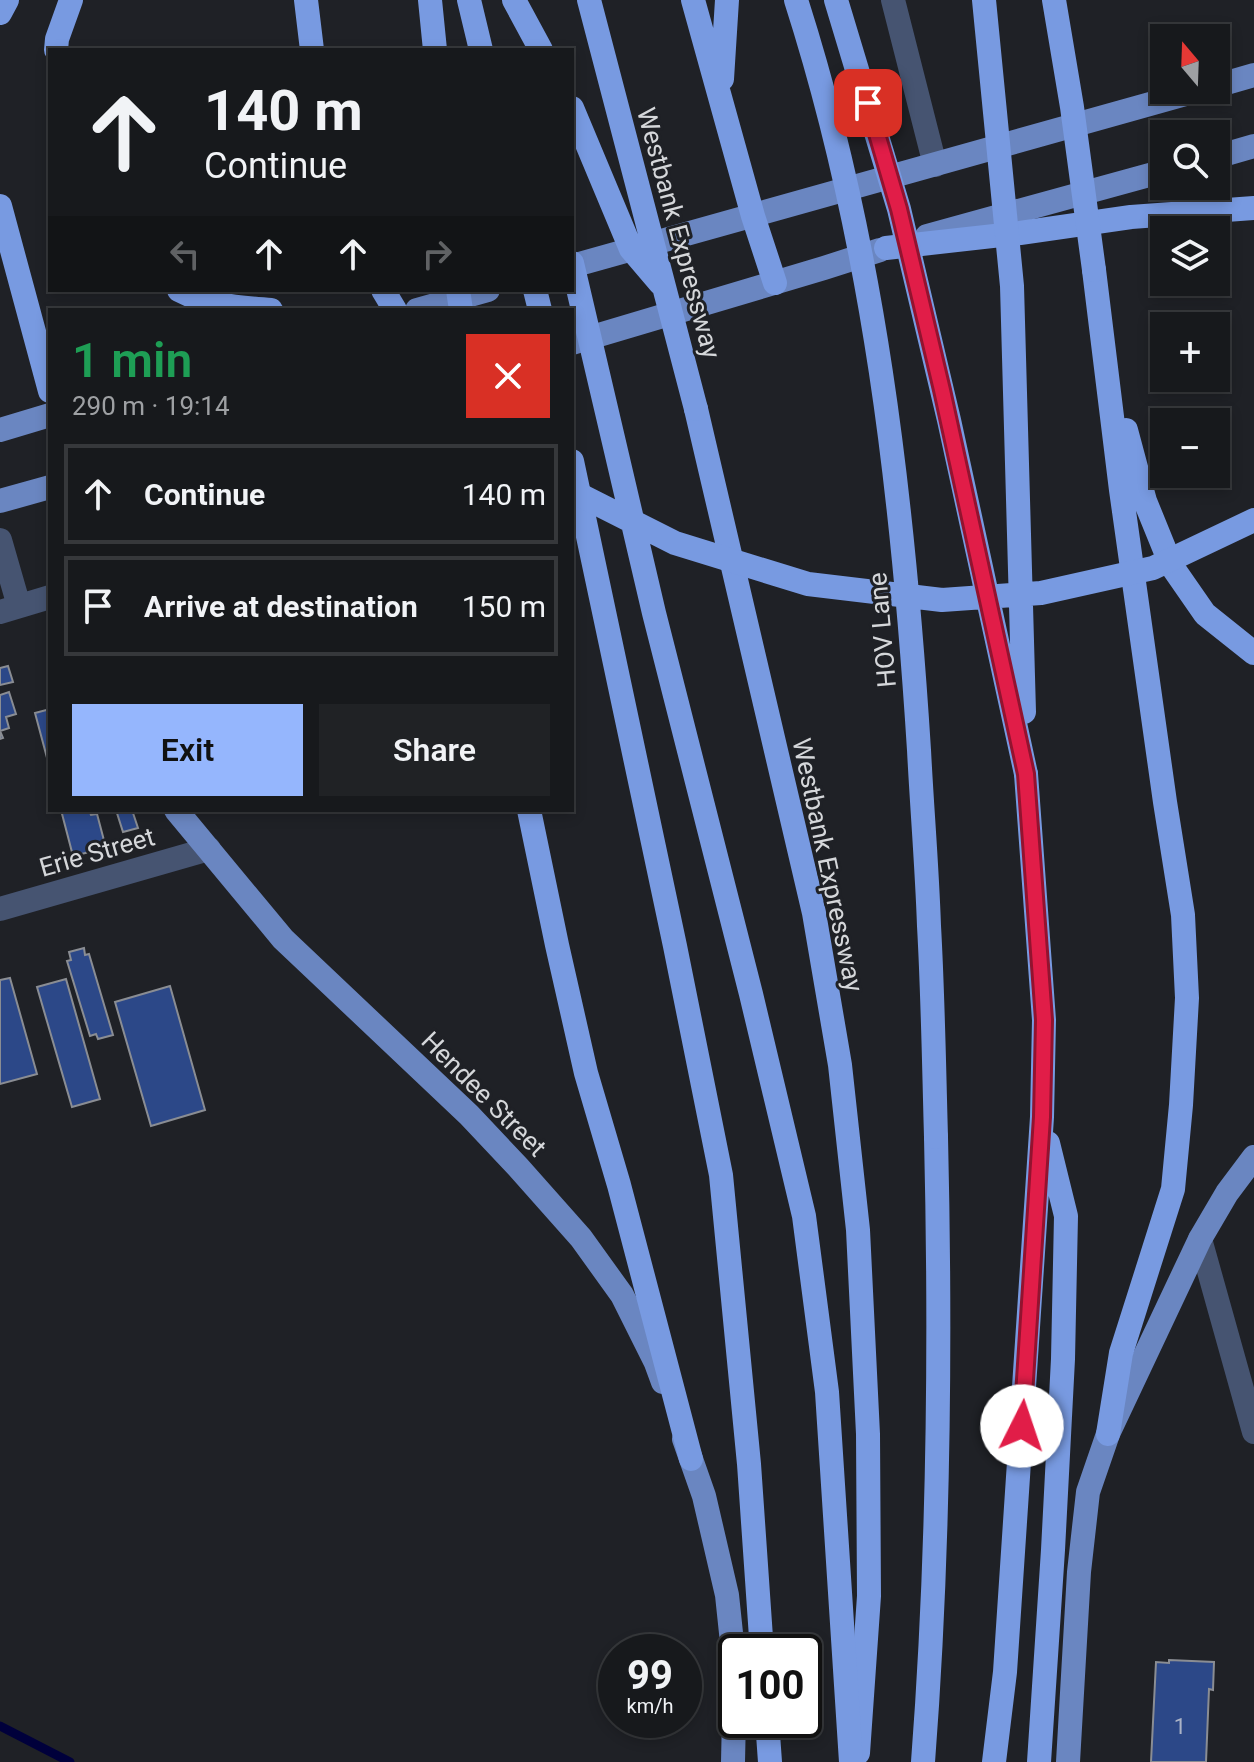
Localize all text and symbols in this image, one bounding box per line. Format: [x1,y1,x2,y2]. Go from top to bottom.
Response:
north arrow [1150,24,1230,104]
map controls [1150,24,1230,488]
pin [834,69,902,137]
text: 140 m [204,78,363,144]
icon: ahead [72,80,176,184]
icon: arrive [846,81,890,125]
street label: Westbank Expressway [631,104,727,362]
button: search [1150,120,1230,200]
text: Continue [204,145,347,187]
button: layers [1150,216,1230,296]
icon: left [163,232,207,276]
icon: ahead [247,232,291,276]
icon: ahead [331,232,375,276]
icon: right [415,232,459,276]
button: + [1150,312,1230,392]
text: 1 min [72,332,192,389]
button: close [466,334,550,418]
text: 290 m · 19:14 [72,391,230,421]
button: − [1150,408,1230,488]
icon: ahead [76,472,120,516]
text: Continue [144,477,265,512]
text: 140 m [462,477,546,512]
street label: HOV Lane [862,571,902,689]
icon: arrive [76,584,120,628]
text: Arrive at destination [144,589,418,624]
text: 150 m [462,589,546,624]
button: Exit [72,704,303,796]
button: Share [319,704,550,796]
street label: Westbank Expressway [786,736,870,994]
street label: Erie Street [36,821,158,883]
street label: Hendee Street [415,1025,553,1163]
position arrow [980,1384,1064,1468]
speed limit sign: 100 [718,1634,822,1738]
text: 99 [627,1652,673,1699]
text: km/h [627,1694,673,1718]
house number: 1 [1174,1714,1186,1739]

